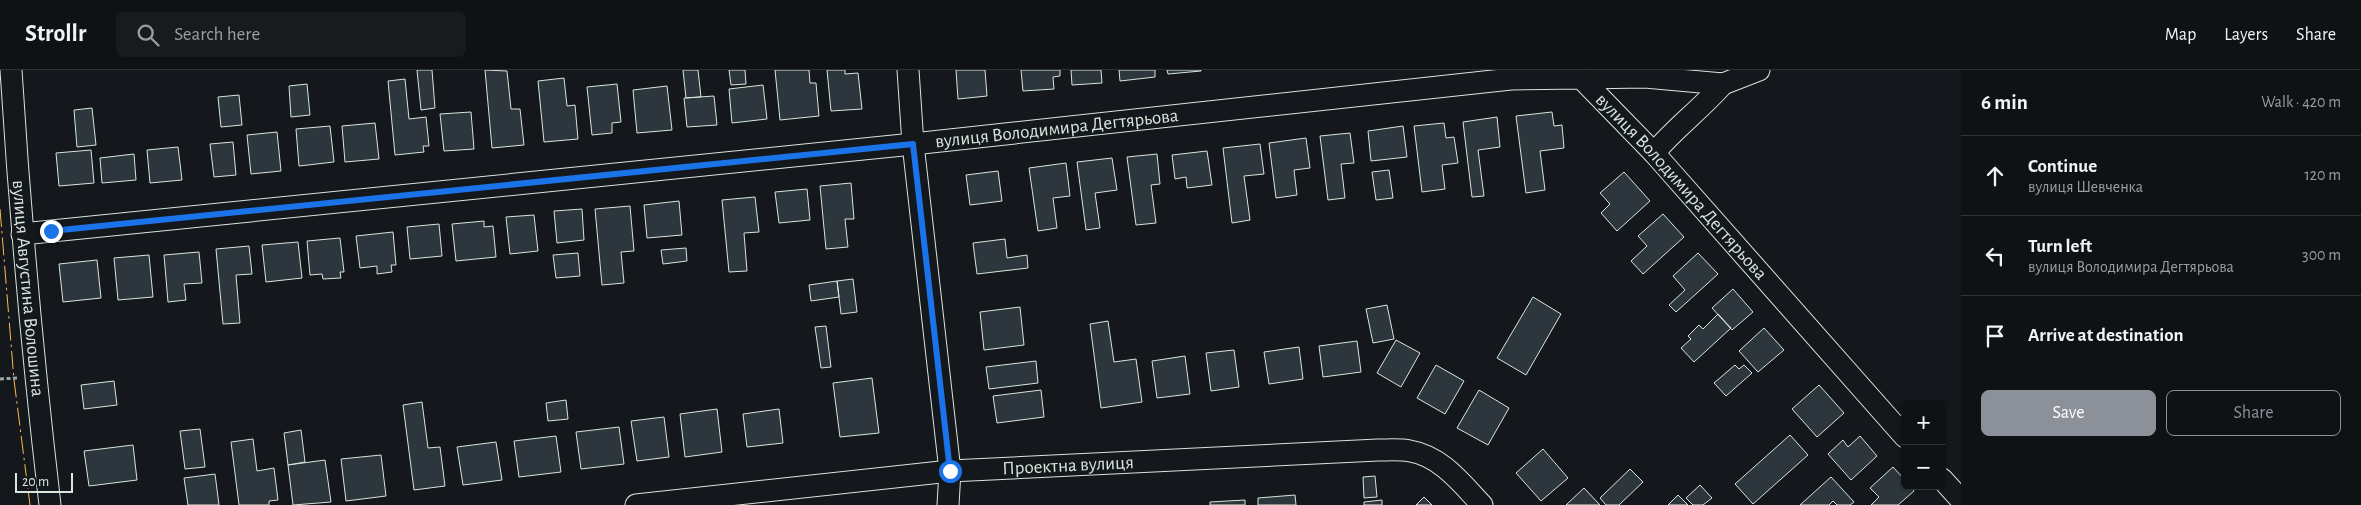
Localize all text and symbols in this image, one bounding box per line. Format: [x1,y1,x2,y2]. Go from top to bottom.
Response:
search box [116,12,466,57]
icon: search [134,21,162,49]
text: Strollr [25,22,86,46]
text: Search here [174,25,260,44]
text: Map [2165,26,2196,44]
text: Layers [2224,26,2268,44]
text: Share [2296,26,2336,44]
street label: вулиця Володимира Дегтярьова [1592,90,1771,284]
text: 6 min [1981,92,2028,113]
text: Walk · 420 m [2261,94,2341,110]
street label: вулиця Володимира Дегтярьова [934,106,1180,151]
text: Continue [2028,157,2097,176]
icon: ahead [1981,162,2009,190]
text: 120 m [2304,167,2341,183]
street label: вулиця Августина Волошина [9,179,48,398]
text: вулиця Шевченка [2028,179,2143,195]
route end [40,220,63,243]
text: Turn left [2028,237,2092,256]
icon: left [1981,242,2009,270]
text: 300 m [2302,247,2341,263]
text: вулиця Володимира Дегтярьова [2028,259,2234,275]
icon: arrive [1981,322,2009,350]
text: Arrive at destination [2028,326,2184,345]
button: Save [1981,390,2156,436]
button: Share [2166,390,2341,436]
map controls [1901,400,1946,490]
button: + [1901,400,1946,445]
button: − [1901,445,1946,490]
street label: Проектна вулиця [1002,452,1134,478]
route start [939,460,962,483]
scale bar [15,470,72,493]
text: 20 m [22,475,49,489]

